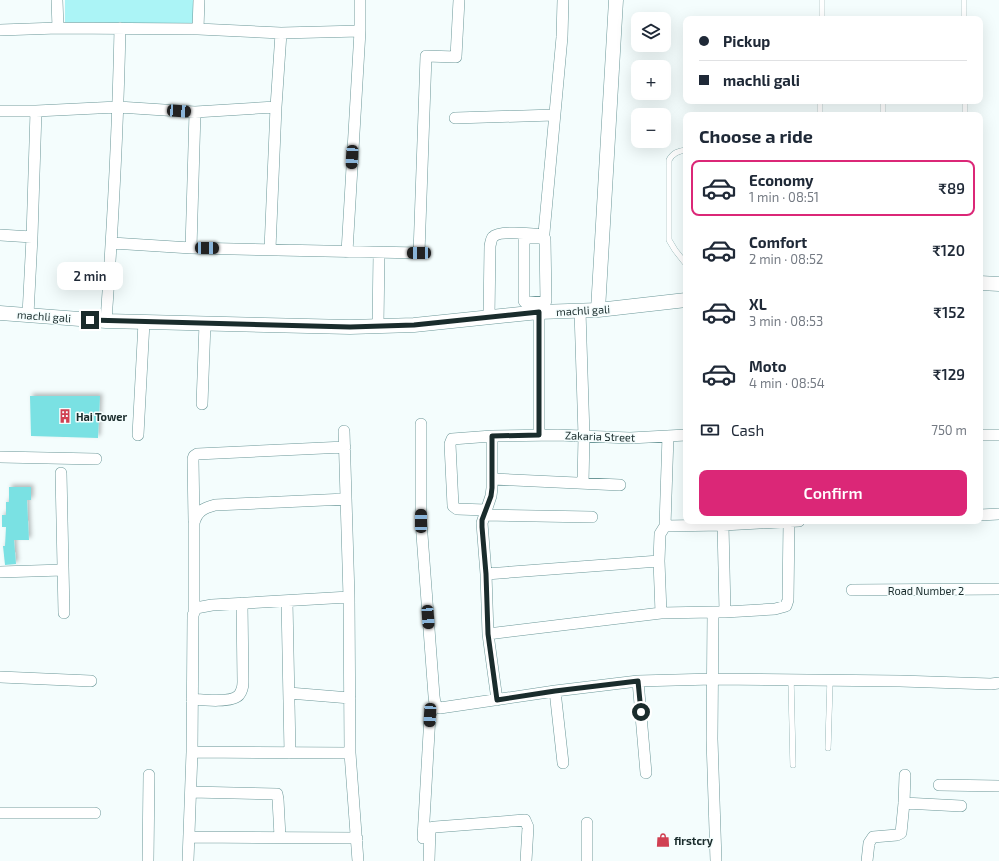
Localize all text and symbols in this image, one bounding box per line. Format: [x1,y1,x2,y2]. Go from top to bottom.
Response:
map controls [631,12,671,148]
button: layers [631,12,671,52]
text: Pickup [723,32,770,50]
button: + [631,60,671,100]
text: machli gali [723,71,800,89]
car [167,104,191,118]
button: − [631,108,671,148]
text: Choose a ride [699,125,813,147]
car [345,145,359,169]
icon: car [701,170,737,206]
text: Economy [749,171,814,189]
text: ₹89 [938,179,965,197]
text: 1 min · 08:51 [749,189,819,205]
icon: car [701,232,737,268]
text: Comfort [749,233,807,251]
text: ₹120 [932,241,965,259]
car [195,242,219,254]
car [407,247,431,259]
text: 2 min · 08:52 [749,251,823,267]
callout: 2 min [57,262,123,290]
text: 2 min [74,268,106,284]
icon: car [701,294,737,330]
text: XL [749,295,767,313]
street label: machli gali [556,302,610,318]
text: ₹152 [933,303,965,321]
street label: machli gali [17,308,71,324]
route end [81,311,99,329]
text: 3 min · 08:53 [749,313,823,329]
icon: car [701,356,737,392]
text: Moto [749,357,787,375]
text: ₹129 [933,365,965,383]
text: 4 min · 08:54 [749,375,825,391]
building icon: Hai Tower [57,408,73,424]
place label: Hai Tower [76,410,127,423]
icon: cash [699,419,721,441]
text: Cash [731,421,764,439]
text: 750 m [931,422,967,438]
street label: Zakaria Street [565,428,635,444]
button: Confirm [699,470,967,516]
car [415,509,427,533]
street label: Road Number 2 [888,584,964,597]
car [421,605,435,629]
car [423,703,437,727]
route start [632,703,650,721]
shop icon: firstcry [655,832,671,848]
place label: firstcry [674,834,714,848]

